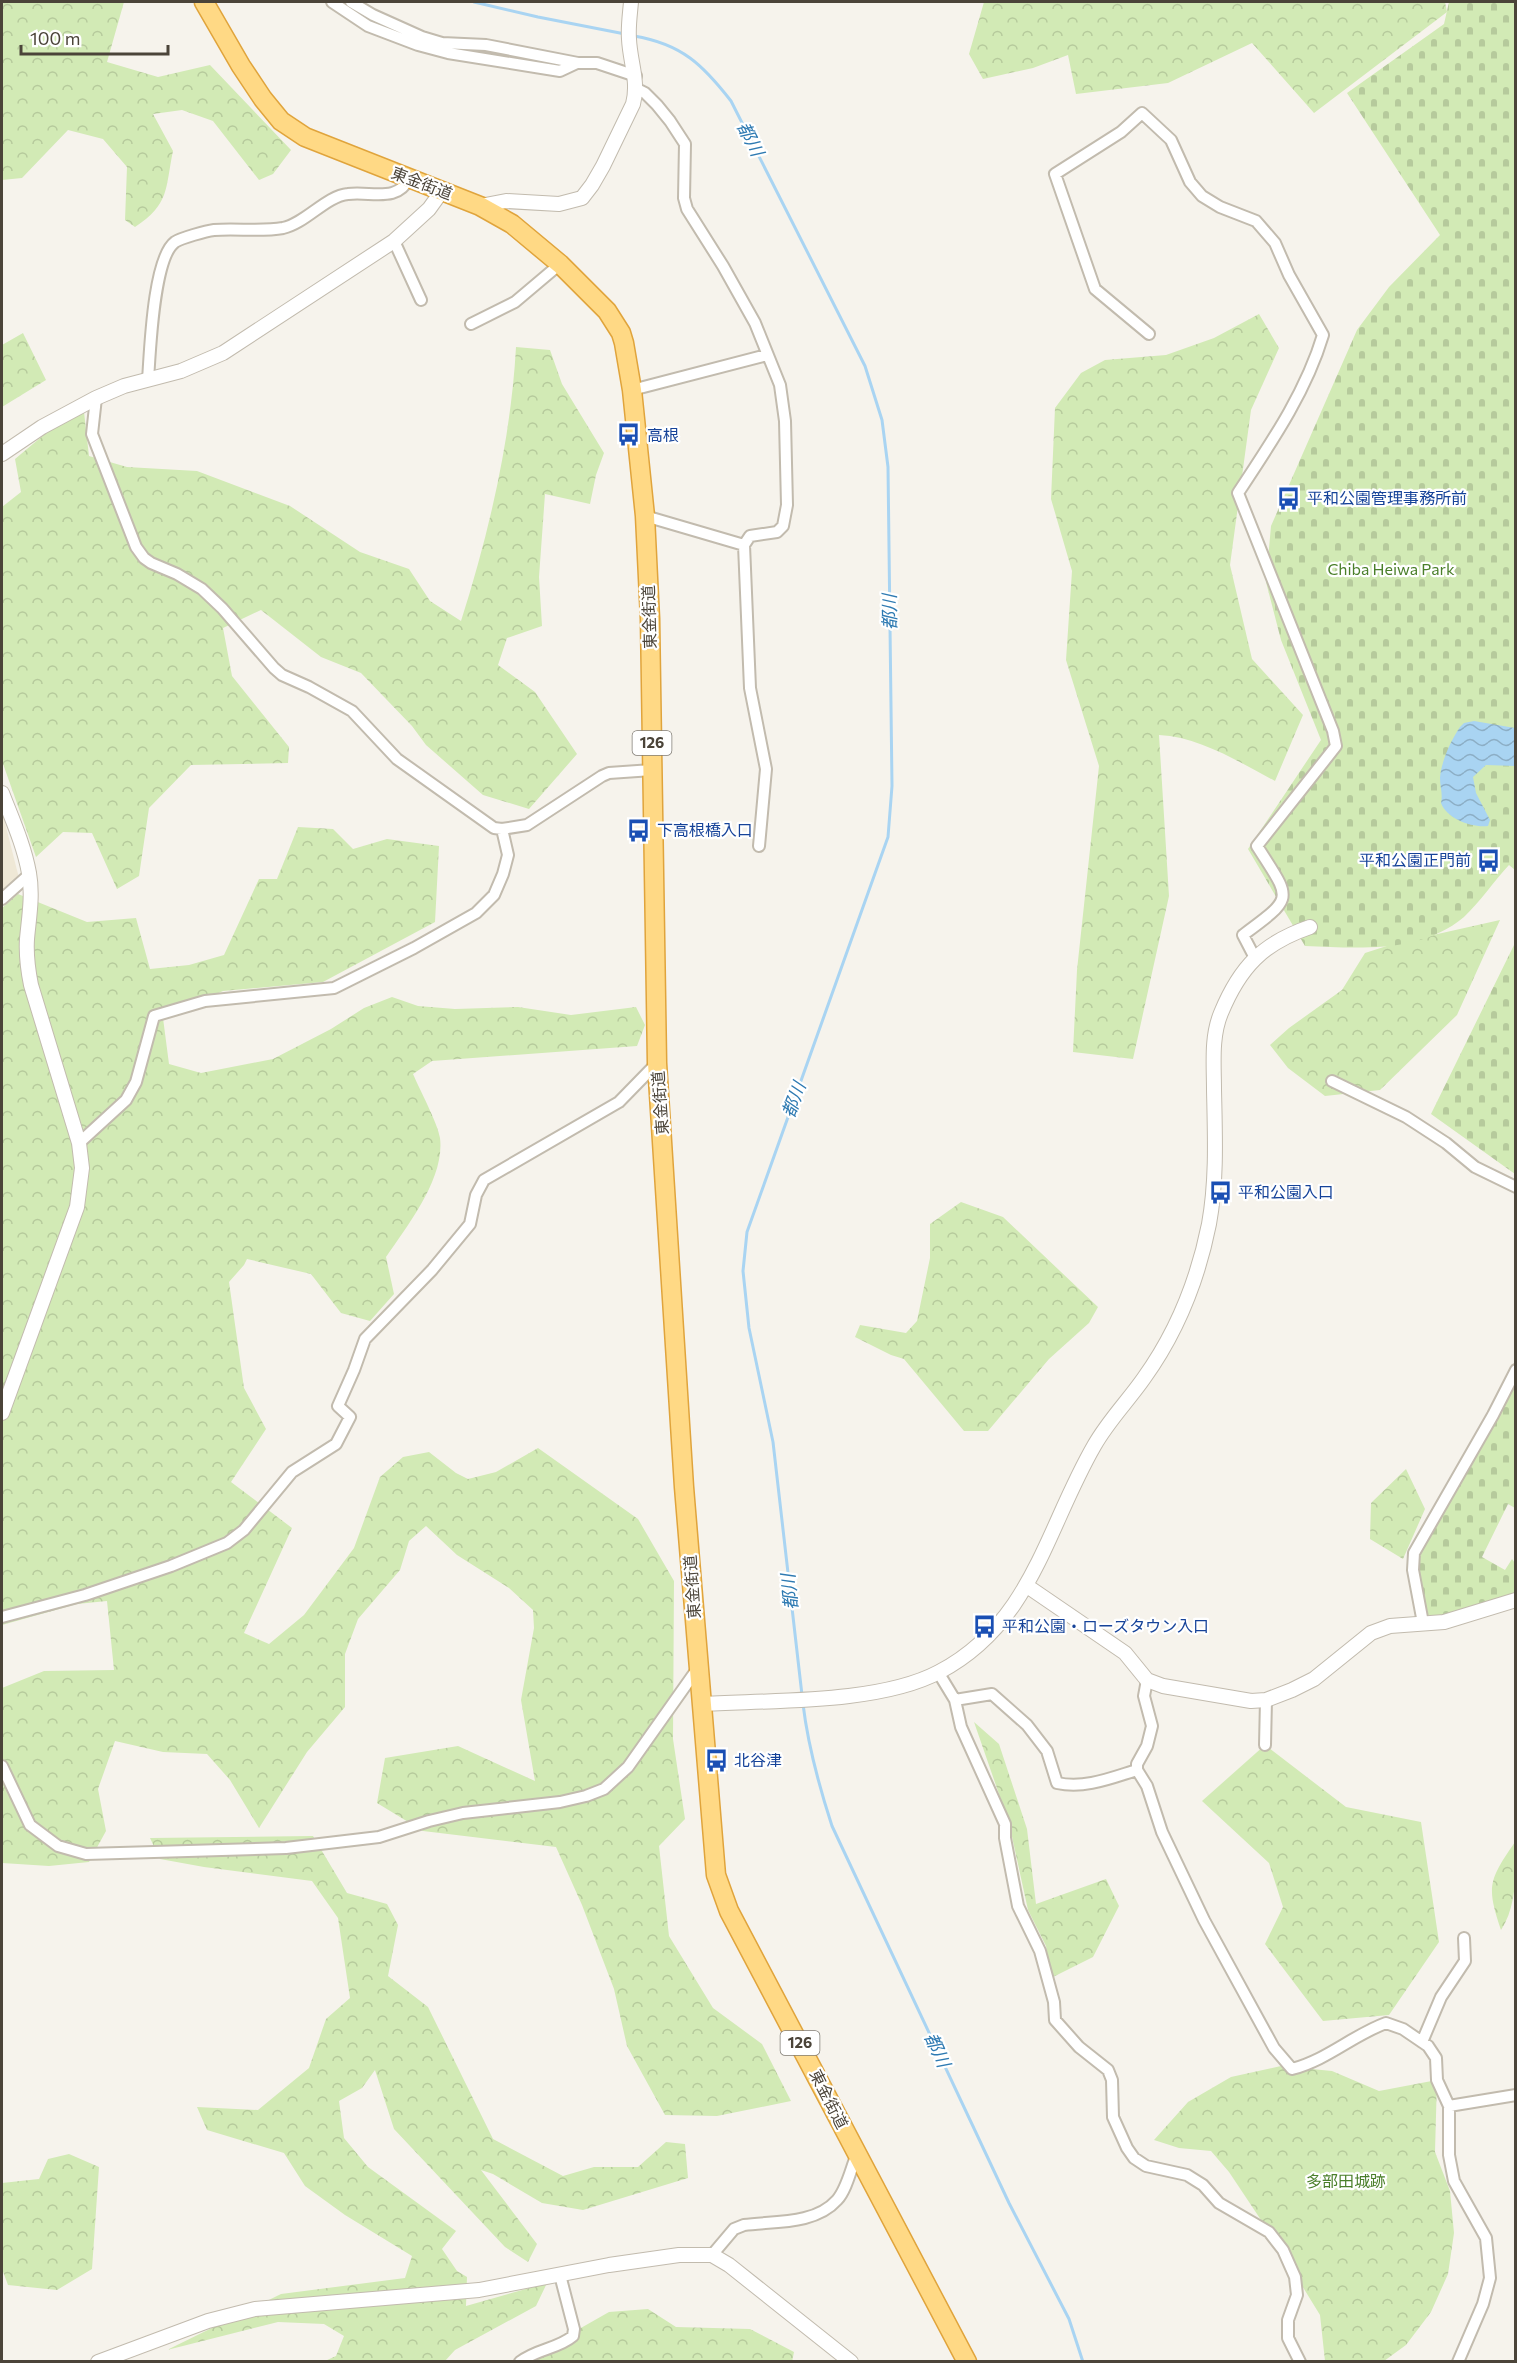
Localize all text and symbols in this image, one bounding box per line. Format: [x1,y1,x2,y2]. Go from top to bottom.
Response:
scale bar [21,18,168,56]
text: 100 m [30,27,80,49]
water label: 都川 [733,118,770,161]
street label: 東金街道 [389,162,455,203]
bus stop icon: 高根 [616,422,642,448]
place label: 高根 [647,425,679,444]
bus stop icon: 平和公園管理事務所前 [1276,485,1302,511]
place label: 平和公園管理事務所前 [1307,488,1467,507]
park label: Chiba Heiwa Park [1327,559,1455,578]
street label: 東金街道 [638,585,659,649]
water label: 都川 [878,592,900,630]
road number: 126 [632,731,672,755]
bus stop icon: 下高根橋入口 [626,817,652,843]
place label: 下高根橋入口 [657,820,753,839]
bus stop icon: 平和公園正門前 [1476,847,1502,873]
place label: 平和公園正門前 [1359,850,1471,869]
street label: 東金街道 [648,1070,671,1136]
water label: 都川 [777,1077,810,1120]
bus stop icon: 平和公園入口 [1207,1179,1233,1205]
place label: 平和公園入口 [1238,1182,1334,1201]
street label: 東金街道 [680,1554,703,1620]
water label: 都川 [776,1571,802,1611]
bus stop icon: 平和公園・ローズタウン入口 [971,1613,997,1639]
place label: 平和公園・ローズタウン入口 [1002,1616,1209,1635]
bus stop icon: 北谷津 [703,1747,729,1773]
place label: 北谷津 [734,1750,782,1769]
water label: 都川 [920,2029,956,2072]
road number: 126 [780,2031,820,2055]
street label: 東金街道 [806,2066,852,2132]
park label: 多部田城跡 [1306,2171,1386,2190]

